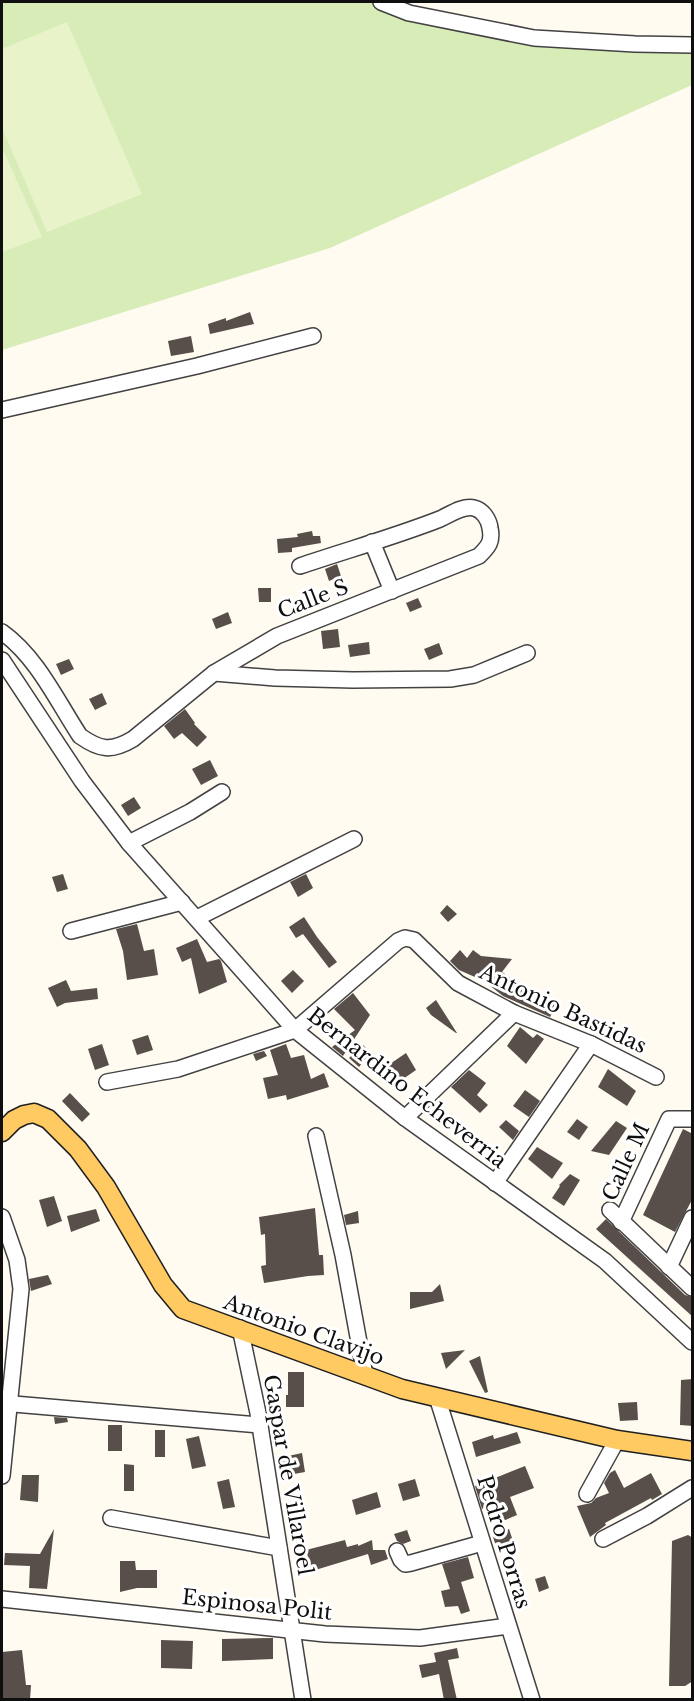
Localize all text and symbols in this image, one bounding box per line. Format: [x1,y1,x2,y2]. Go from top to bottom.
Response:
street label: Calle S [274,574,352,624]
street label: Antonio Bastidas [474,958,651,1059]
street label: Bernardino Echeverria [302,1002,512,1174]
street label: Calle M [597,1119,655,1205]
street label: Antonio Clavijo [219,1289,388,1371]
street label: Gaspar de Villaroel [258,1373,318,1578]
street label: Pedro Porras [471,1472,537,1612]
street label: Espinosa Polit [181,1584,333,1626]

